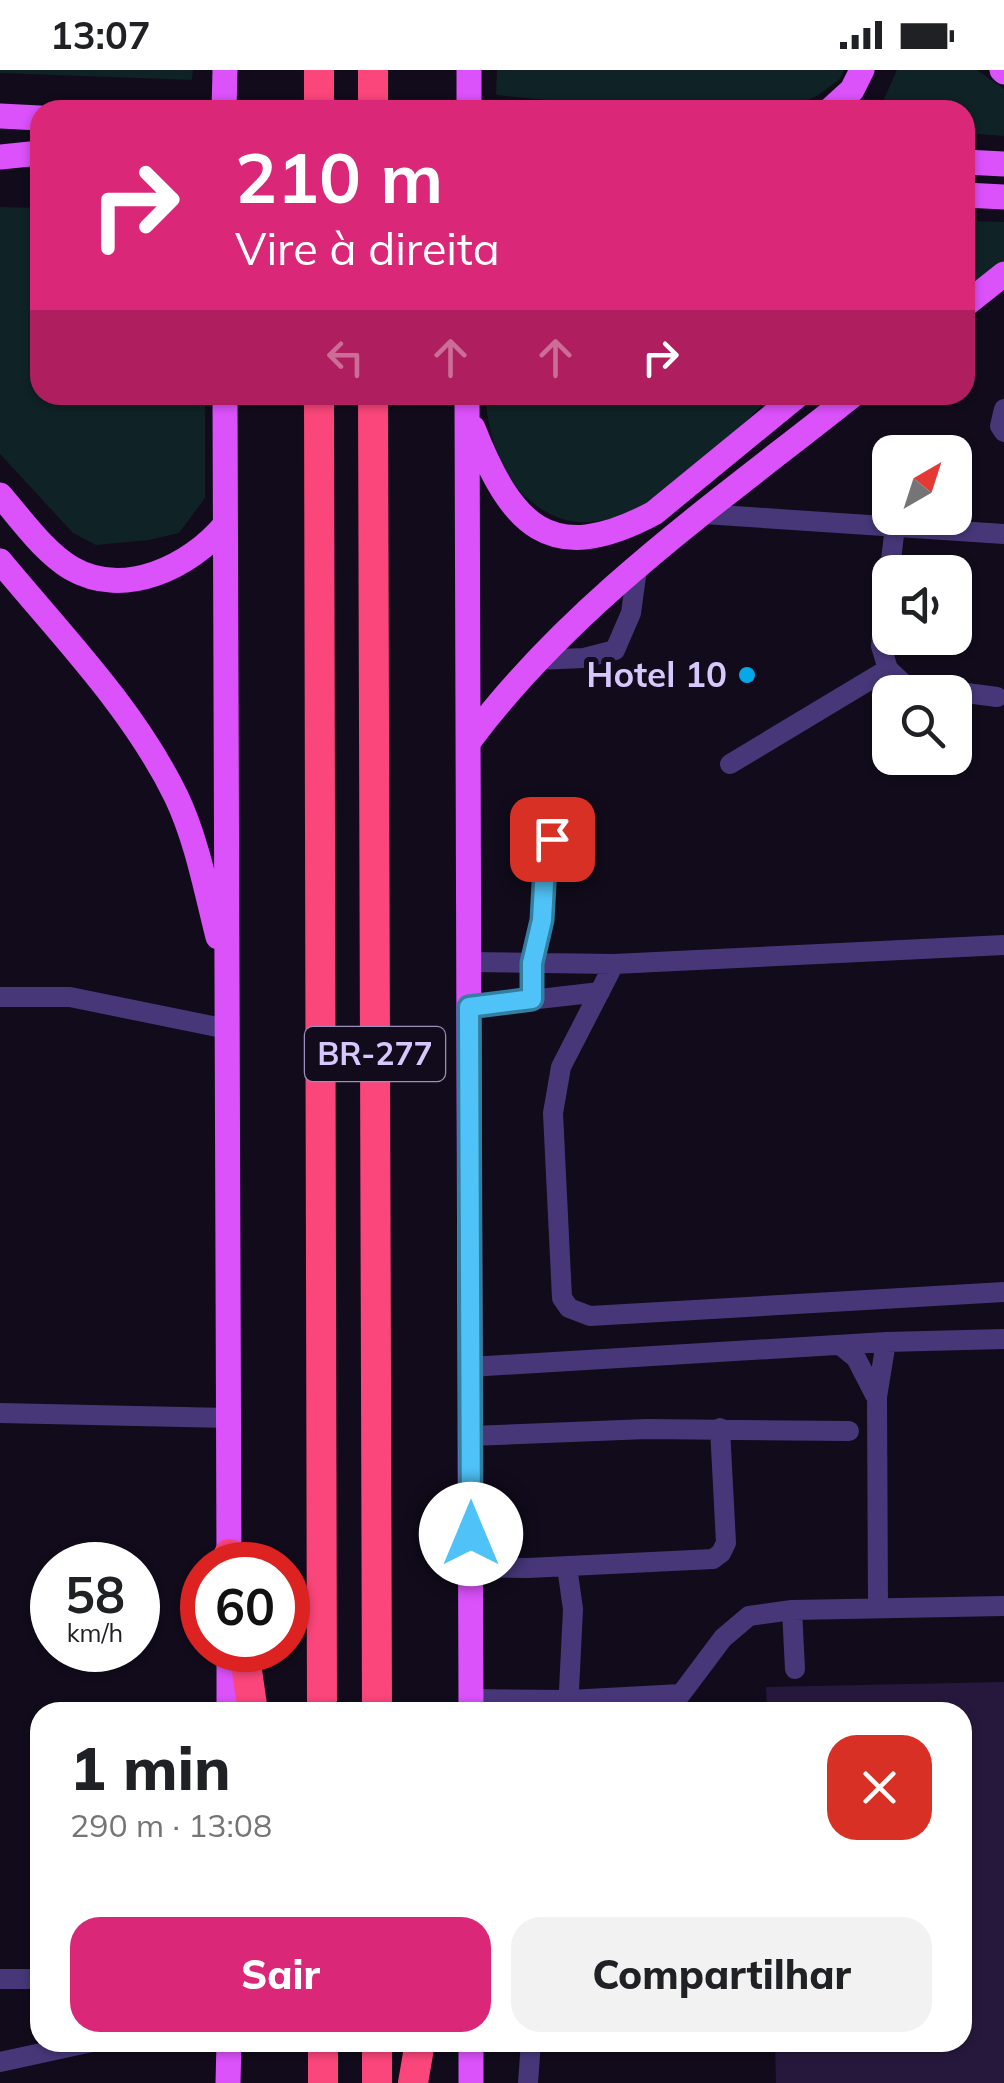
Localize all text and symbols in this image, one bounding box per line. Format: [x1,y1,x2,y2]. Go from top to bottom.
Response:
text: 13:07 [50,11,151,59]
text: 210 m [235,133,443,221]
icon: right [70,140,200,270]
text: Vire à direita [235,220,500,276]
icon: left [318,330,373,385]
icon: ahead [423,330,478,385]
icon: ahead [528,330,583,385]
icon: right [633,330,688,385]
north arrow [872,435,972,535]
map controls [872,435,972,775]
button: sound [872,555,972,655]
place label: Hotel 10 [586,652,727,696]
marker: Hotel 10 [736,664,758,686]
button: search [872,675,972,775]
pin [510,797,595,882]
icon: arrive [525,812,580,867]
road number: BR-277 [305,1027,445,1081]
position arrow [419,1482,523,1586]
speed limit sign: 60 [180,1542,310,1672]
text: 58 [65,1563,125,1626]
text: km/h [67,1617,123,1648]
text: 1 min [70,1730,231,1805]
button: close [827,1735,932,1840]
text: 290 m · 13:08 [70,1805,272,1845]
button: Sair [70,1917,491,2032]
button: Compartilhar [511,1917,932,2032]

